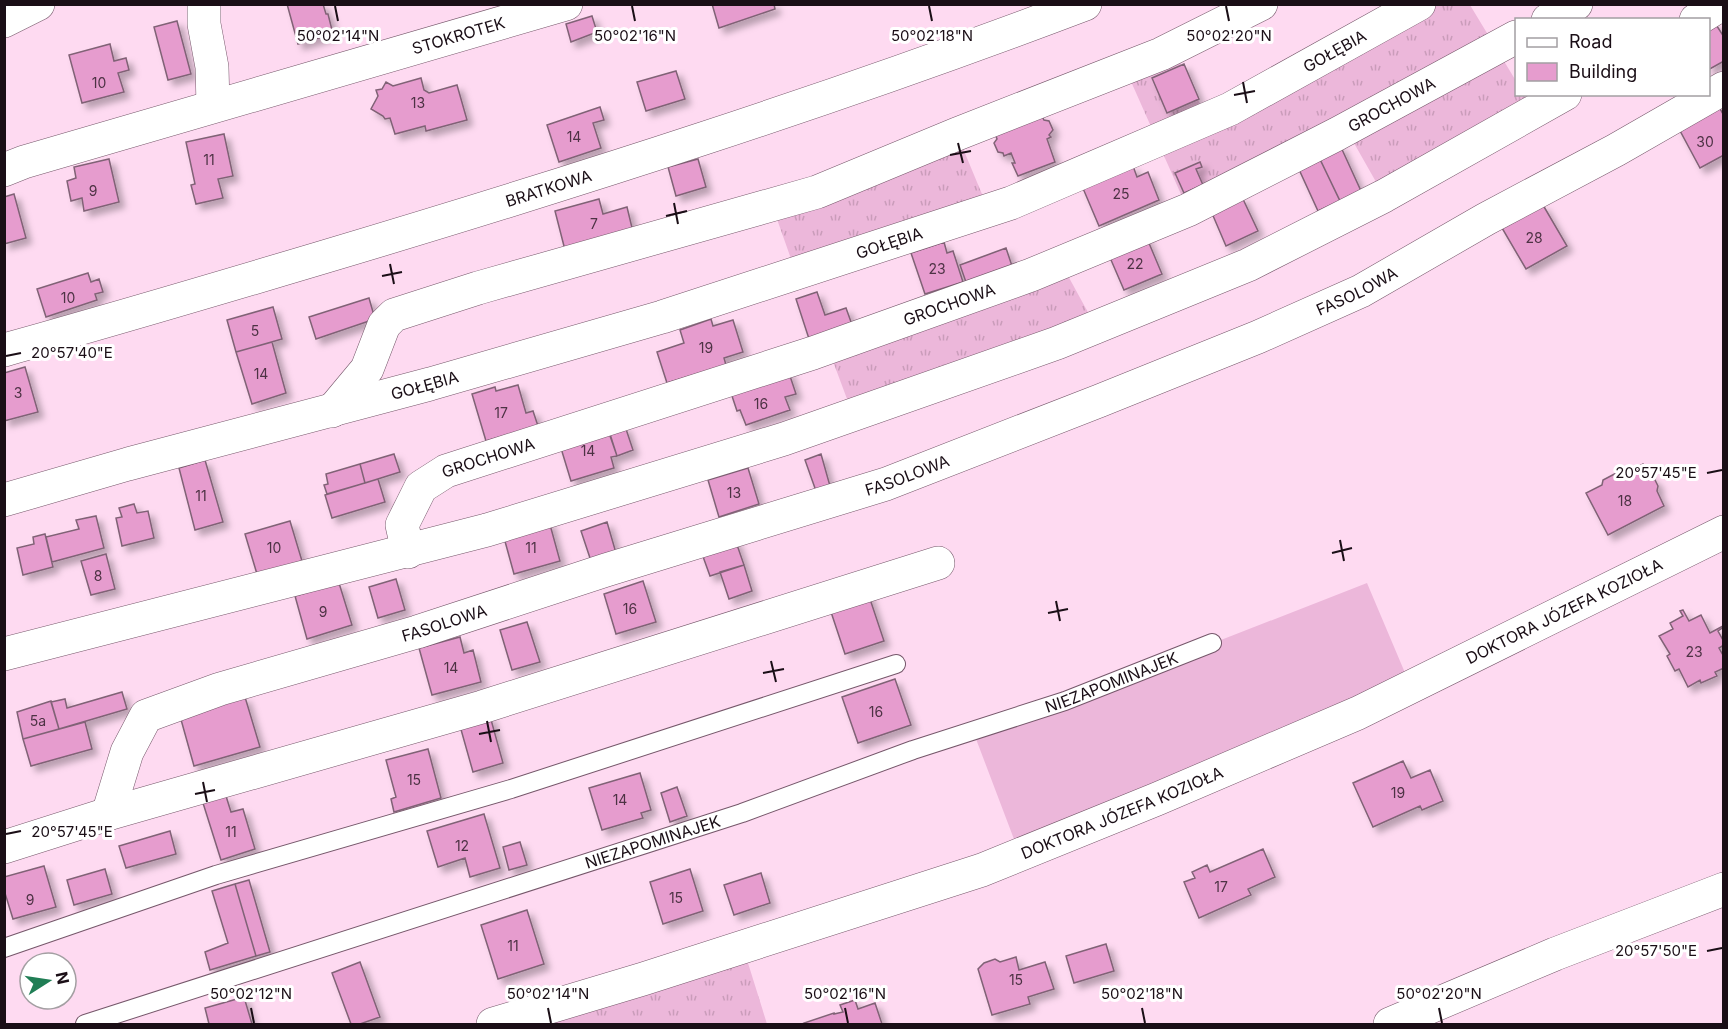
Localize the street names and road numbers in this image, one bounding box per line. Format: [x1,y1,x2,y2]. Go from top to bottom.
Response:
street label: STOKROTEK [410,12,507,58]
street label: GOŁĘBIA [1299,25,1370,76]
street label: GROCHOWA [1344,73,1439,136]
street label: BRATKOWA [503,165,594,211]
street label: GOŁĘBIA [853,223,925,263]
street label: FASOLOWA [1313,262,1401,320]
street label: GROCHOWA [901,279,998,330]
street label: GOŁĘBIA [389,366,461,404]
street label: GROCHOWA [439,433,537,482]
street label: FASOLOWA [863,450,952,500]
street label: DOKTORA JÓZEFA KOZIOŁA [1462,554,1666,668]
street label: FASOLOWA [399,600,489,646]
street label: NIEZAPOMINAJEK [1042,647,1181,717]
street label: DOKTORA JÓZEFA KOZIOŁA [1018,762,1226,863]
street label: NIEZAPOMINAJEK [582,811,723,873]

